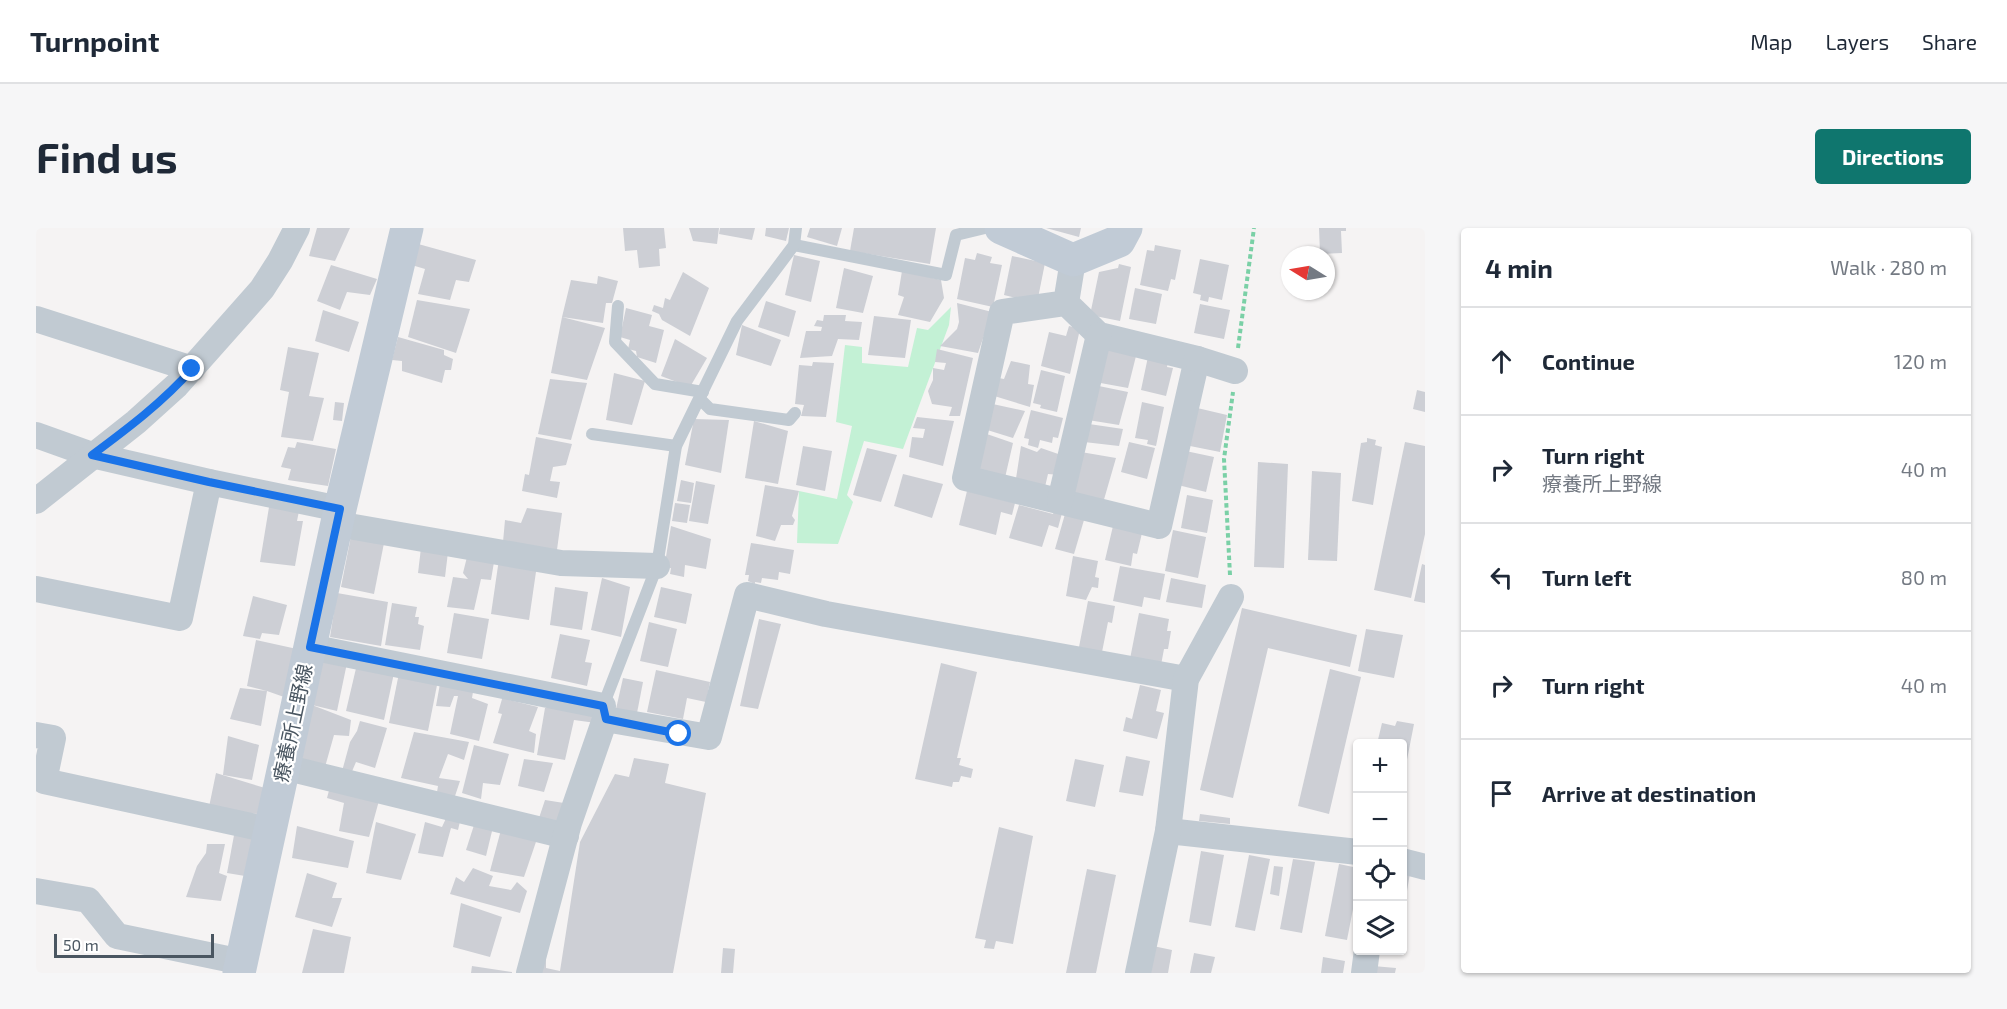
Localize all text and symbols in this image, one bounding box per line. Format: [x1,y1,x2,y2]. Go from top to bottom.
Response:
text: Turnpoint [30,24,159,58]
text: Map [1750,29,1792,54]
text: Layers [1825,29,1889,54]
text: Share [1922,29,1977,54]
button: Directions [1815,129,1971,184]
text: Find us [36,131,178,181]
north arrow [1281,246,1335,300]
text: 4 min [1485,252,1553,283]
text: Walk · 280 m [1830,255,1947,279]
icon: ahead [1485,345,1518,378]
text: Continue [1542,348,1635,374]
text: 120 m [1894,349,1947,373]
route end [178,355,204,381]
text: Turn right [1542,442,1644,468]
icon: right [1485,453,1518,486]
text: 40 m [1901,457,1947,481]
text: 療養所上野線 [1542,471,1662,495]
icon: left [1485,561,1518,594]
text: Turn left [1542,564,1631,590]
text: 80 m [1901,565,1947,589]
street label: 療養所上野線 [268,662,316,784]
icon: right [1485,669,1518,702]
text: Turn right [1542,672,1644,698]
text: 40 m [1901,673,1947,697]
route start [665,720,691,746]
map controls [1353,739,1407,955]
button: + [1353,739,1407,793]
icon: arrive [1485,777,1518,810]
text: Arrive at destination [1542,780,1756,806]
button: − [1353,793,1407,847]
button: locate [1353,847,1407,901]
button: layers [1353,901,1407,955]
scale bar [54,931,214,958]
text: 50 m [63,935,99,954]

